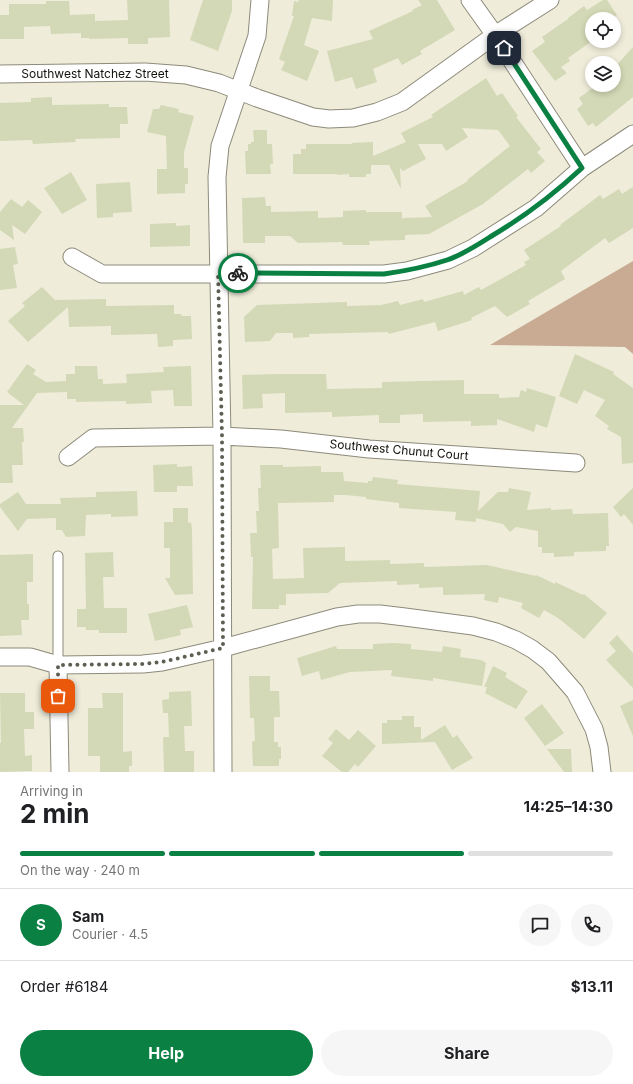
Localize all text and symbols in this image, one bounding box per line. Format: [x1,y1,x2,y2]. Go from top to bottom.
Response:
map controls [585,12,621,92]
button: locate [585,12,621,48]
pin [487,31,521,65]
icon: home [493,37,515,59]
button: layers [585,56,621,92]
street label: Southwest Natchez Street [21,66,169,81]
courier [218,253,258,293]
icon: bike [227,262,249,284]
street label: Southwest Chunut Court [329,436,469,463]
pin [41,679,75,713]
icon: bag [47,685,69,707]
text: Arriving in [20,783,83,799]
text: 14:25–14:30 [523,797,613,816]
text: 2 min [20,798,90,829]
text: On the way · 240 m [20,862,140,878]
button: chat [519,904,561,946]
button: phone [571,904,613,946]
text: Sam [72,907,104,926]
text: S [36,915,46,934]
text: Courier · 4.5 [72,926,148,942]
text: Order #6184 [20,977,109,996]
text: $13.11 [571,977,613,996]
button: Help [20,1030,313,1076]
button: Share [321,1030,613,1076]

